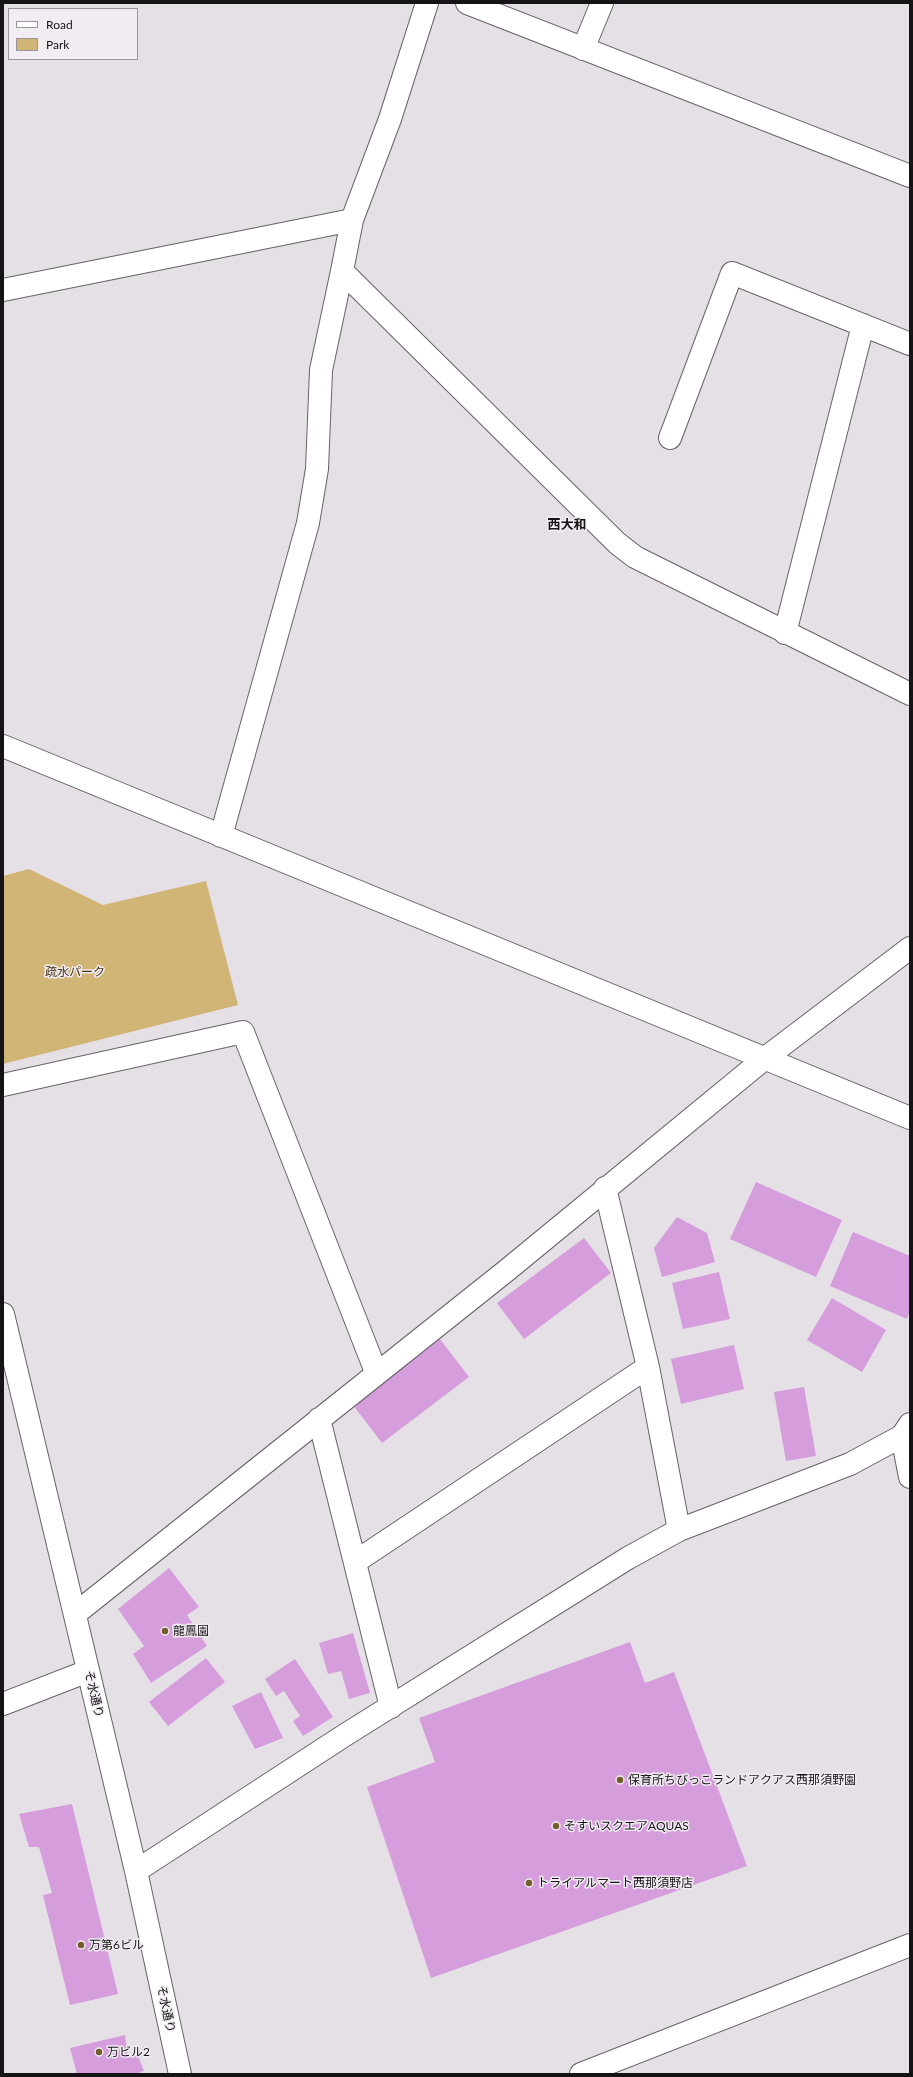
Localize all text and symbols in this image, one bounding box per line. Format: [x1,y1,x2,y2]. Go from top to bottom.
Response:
legend [8,8,138,60]
text: Road [46,17,73,32]
text: Park [46,37,69,52]
district label: 西大和 [548,517,586,533]
park label: 疏水パーク [45,965,105,979]
place label: 龍鳳園 [173,1624,209,1638]
marker: 龍鳳園 [160,1626,170,1636]
street label: そ水通り [82,1669,106,1719]
place label: 保育所ちびっこランドアクアス西那須野園 [628,1773,856,1787]
marker: 保育所ちびっこランドアクアス西那須野園 [615,1775,625,1785]
place label: そすいスクエアAQUAS [564,1819,689,1833]
marker: そすいスクエアAQUAS [551,1821,561,1831]
place label: トライアルマート西那須野店 [537,1876,693,1890]
marker: トライアルマート西那須野店 [524,1878,534,1888]
place label: 万第6ビル [89,1938,144,1952]
marker: 万第6ビル [76,1940,86,1950]
street label: そ水通り [154,1984,178,2034]
place label: 万ビル2 [107,2045,150,2059]
marker: 万ビル2 [94,2047,104,2057]

